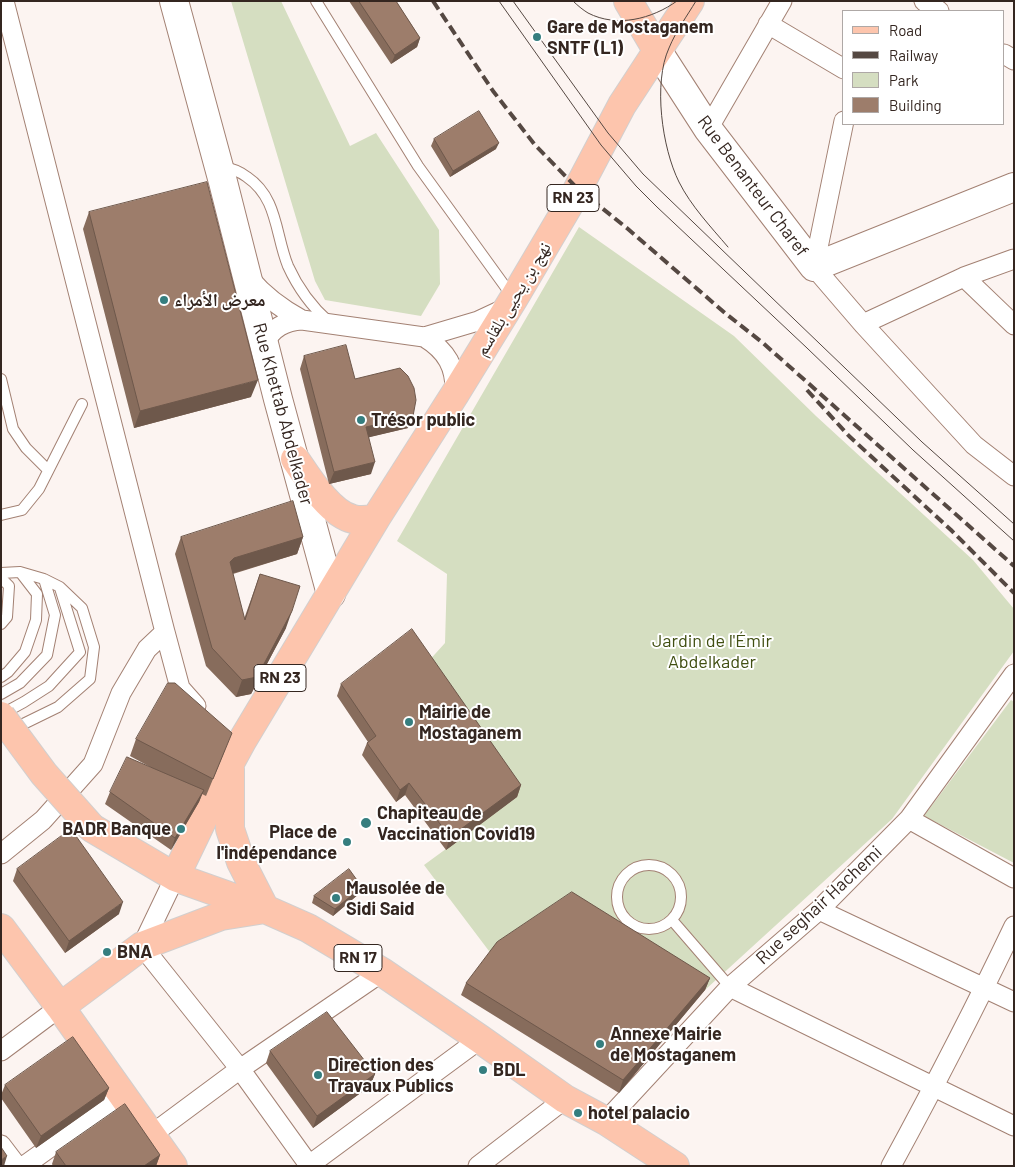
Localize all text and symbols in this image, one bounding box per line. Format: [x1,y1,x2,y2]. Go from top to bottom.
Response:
legend [842,10,1005,125]
place label: Gare de Mostaganem SNTF (L1) [547,16,714,58]
text: Road [889,21,922,39]
marker: Gare de Mostaganem SNTF (L1) [531,31,543,43]
text: Railway [889,46,938,64]
text: Park [889,71,918,89]
text: Building [889,96,942,114]
street label: Rue Benanteur Charef [693,111,813,261]
road number: RN 23 [547,184,599,212]
street label: نهج بن يحيى بلقاسم [470,238,556,360]
place label: معرض الأمراء [174,289,265,311]
marker: معرض الأمراء [158,294,170,306]
street label: Rue Khettab Abdelkader [248,320,318,508]
place label: Trésor public [371,409,475,431]
marker: Trésor public [355,414,367,426]
park label: Jardin de l'Émir Abdelkader [652,630,772,672]
road number: RN 23 [254,664,306,691]
place label: Mairie de Mostaganem [419,701,521,744]
marker: Mairie de Mostaganem [403,716,415,728]
place label: Chapiteau de Vaccination Covid19 [377,802,535,844]
marker: Chapiteau de Vaccination Covid19 [359,816,373,830]
place label: BADR Banque [62,818,171,840]
place label: Place de l'indépendance [217,821,337,864]
marker: BADR Banque [175,823,187,835]
marker: Place de l'indépendance [341,836,353,848]
street label: Rue seghair Hachemi [752,841,886,969]
place label: Mausolée de Sidi Said [346,877,445,920]
marker: Mausolée de Sidi Said [330,892,342,904]
place label: BNA [117,941,152,963]
road number: RN 17 [334,944,382,971]
marker: BNA [101,946,113,958]
place label: Annexe Mairie de Mostaganem [610,1023,736,1066]
marker: Annexe Mairie de Mostaganem [594,1038,606,1050]
place label: Direction des Travaux Publics [328,1054,453,1096]
place label: BDL [493,1059,526,1081]
marker: BDL [477,1064,489,1076]
marker: Direction des Travaux Publics [312,1069,324,1081]
place label: hotel palacio [588,1102,690,1124]
marker: hotel palacio [572,1107,584,1119]

